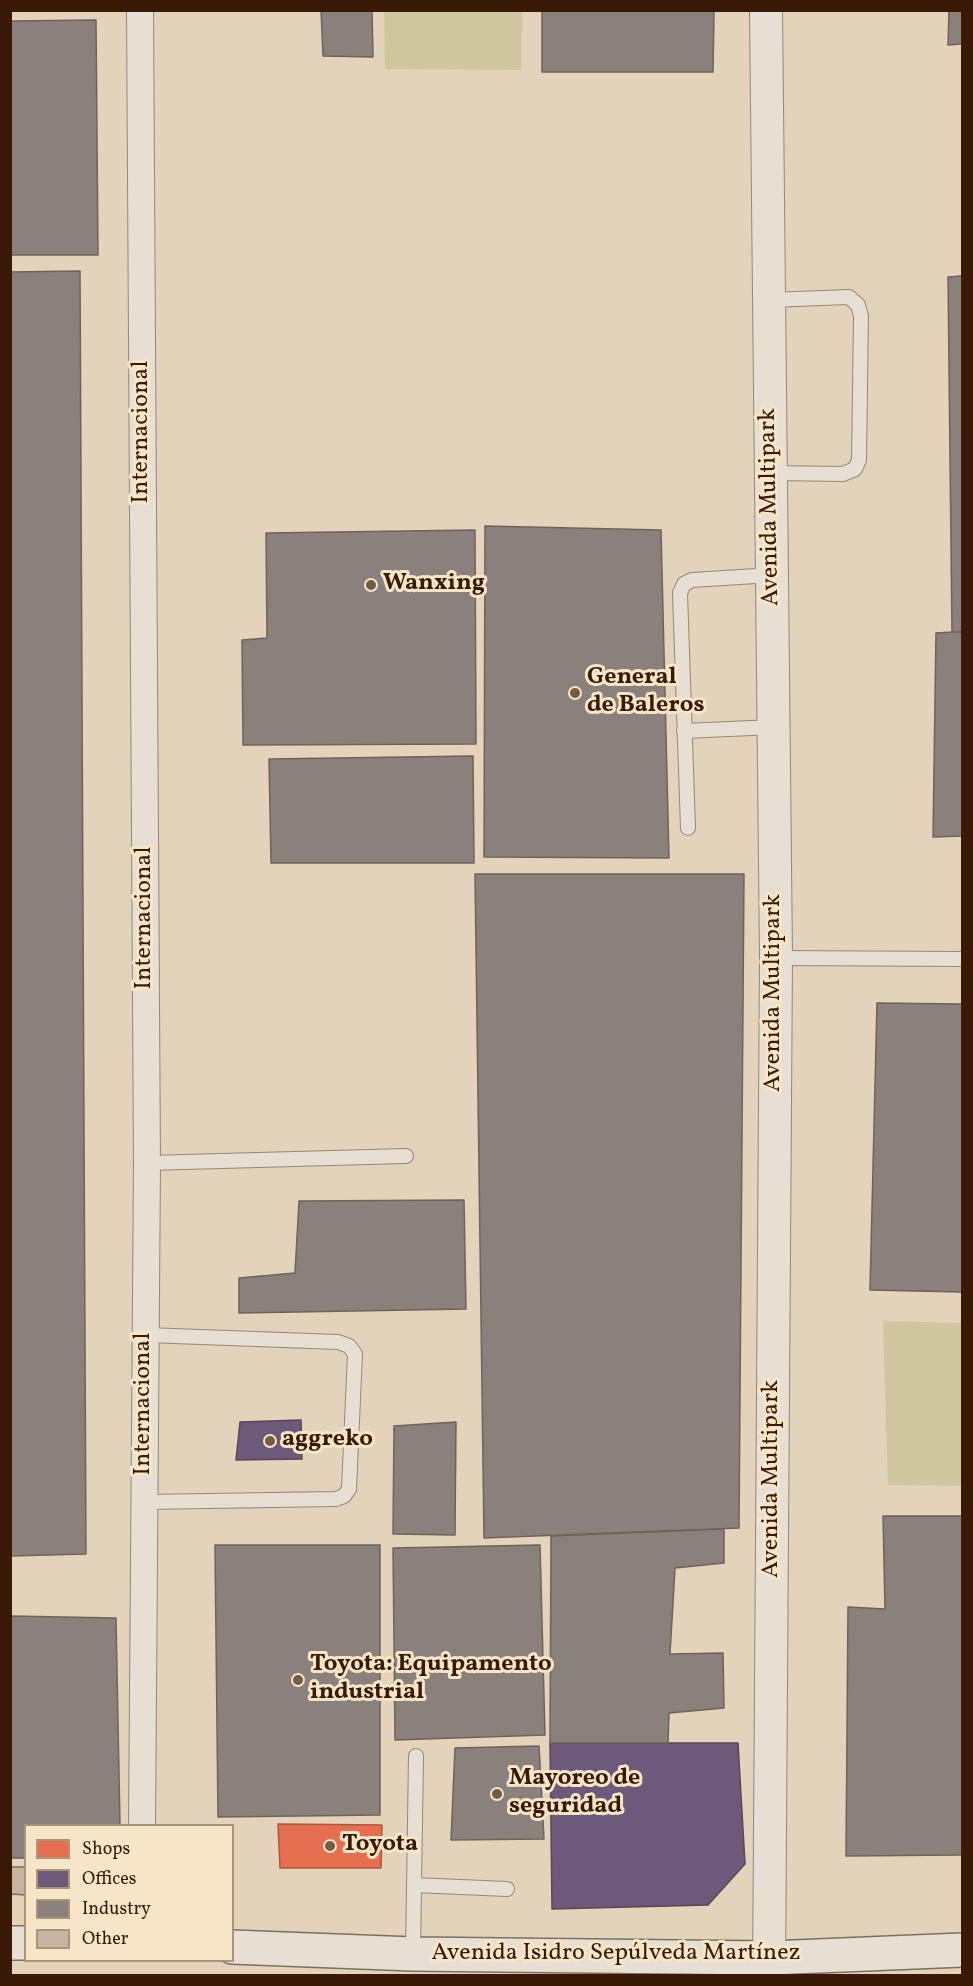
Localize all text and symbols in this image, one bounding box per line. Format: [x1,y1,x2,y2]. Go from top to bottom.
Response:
street label: Internacional [129,361,157,503]
street label: Avenida Multipark [755,408,787,606]
place label: Wanxing [383,571,485,599]
marker: Wanxing [364,578,378,592]
place label: General de Baleros [587,665,705,721]
marker: General de Baleros [568,686,582,700]
street label: Internacional [132,847,160,989]
street label: Avenida Multipark [761,894,789,1092]
street label: Internacional [131,1333,159,1475]
street label: Avenida Multipark [759,1380,787,1578]
place label: aggreko [282,1427,373,1455]
marker: aggreko [263,1434,277,1448]
place label: Toyota: Equipamento industrial [310,1652,552,1708]
marker: Toyota: Equipamento industrial [291,1673,305,1687]
place label: Mayoreo de seguridad [509,1766,640,1822]
marker: Mayoreo de seguridad [490,1787,504,1801]
legend [24,1824,234,1962]
place label: Toyota [342,1832,418,1860]
text: Shops [82,1837,130,1862]
marker: Toyota [323,1839,337,1853]
text: Offices [82,1867,137,1892]
text: Industry [82,1897,151,1922]
text: Other [82,1927,128,1952]
street label: Avenida Isidro Sepúlveda Martínez [431,1941,801,1969]

